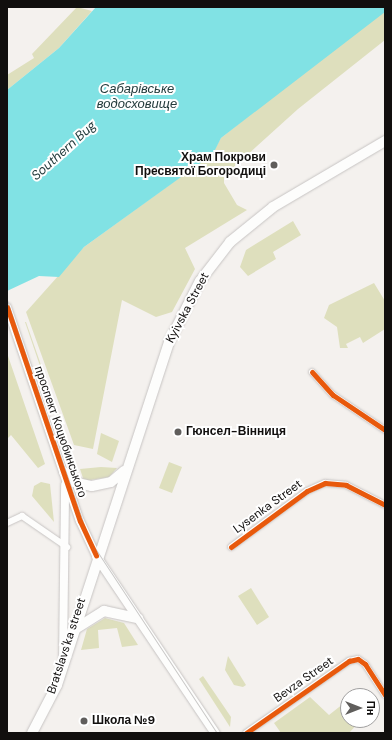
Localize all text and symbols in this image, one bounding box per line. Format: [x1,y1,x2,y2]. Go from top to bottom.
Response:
water label: Сабарівське водосховище [97,82,177,113]
water label: Southern Bug [29,118,99,184]
place label: Храм Покрови Пресвятої Богородиці [135,151,266,179]
marker: Храм Покрови Пресвятої Богородиці [269,160,279,170]
street label: Kyivska Street [163,270,213,346]
street label: проспект Коцюбинського [31,364,89,500]
place label: Гюнсел-Вінниця [186,425,286,439]
marker: Гюнсел-Вінниця [173,427,183,437]
street label: Lysenka Street [231,477,305,537]
street label: Bratslavs'ka street [45,596,89,696]
street label: Bevza Street [271,654,337,706]
north arrow [340,688,380,728]
text: Пн [364,701,378,715]
place label: Школа №9 [92,714,155,728]
marker: Школа №9 [79,716,89,726]

